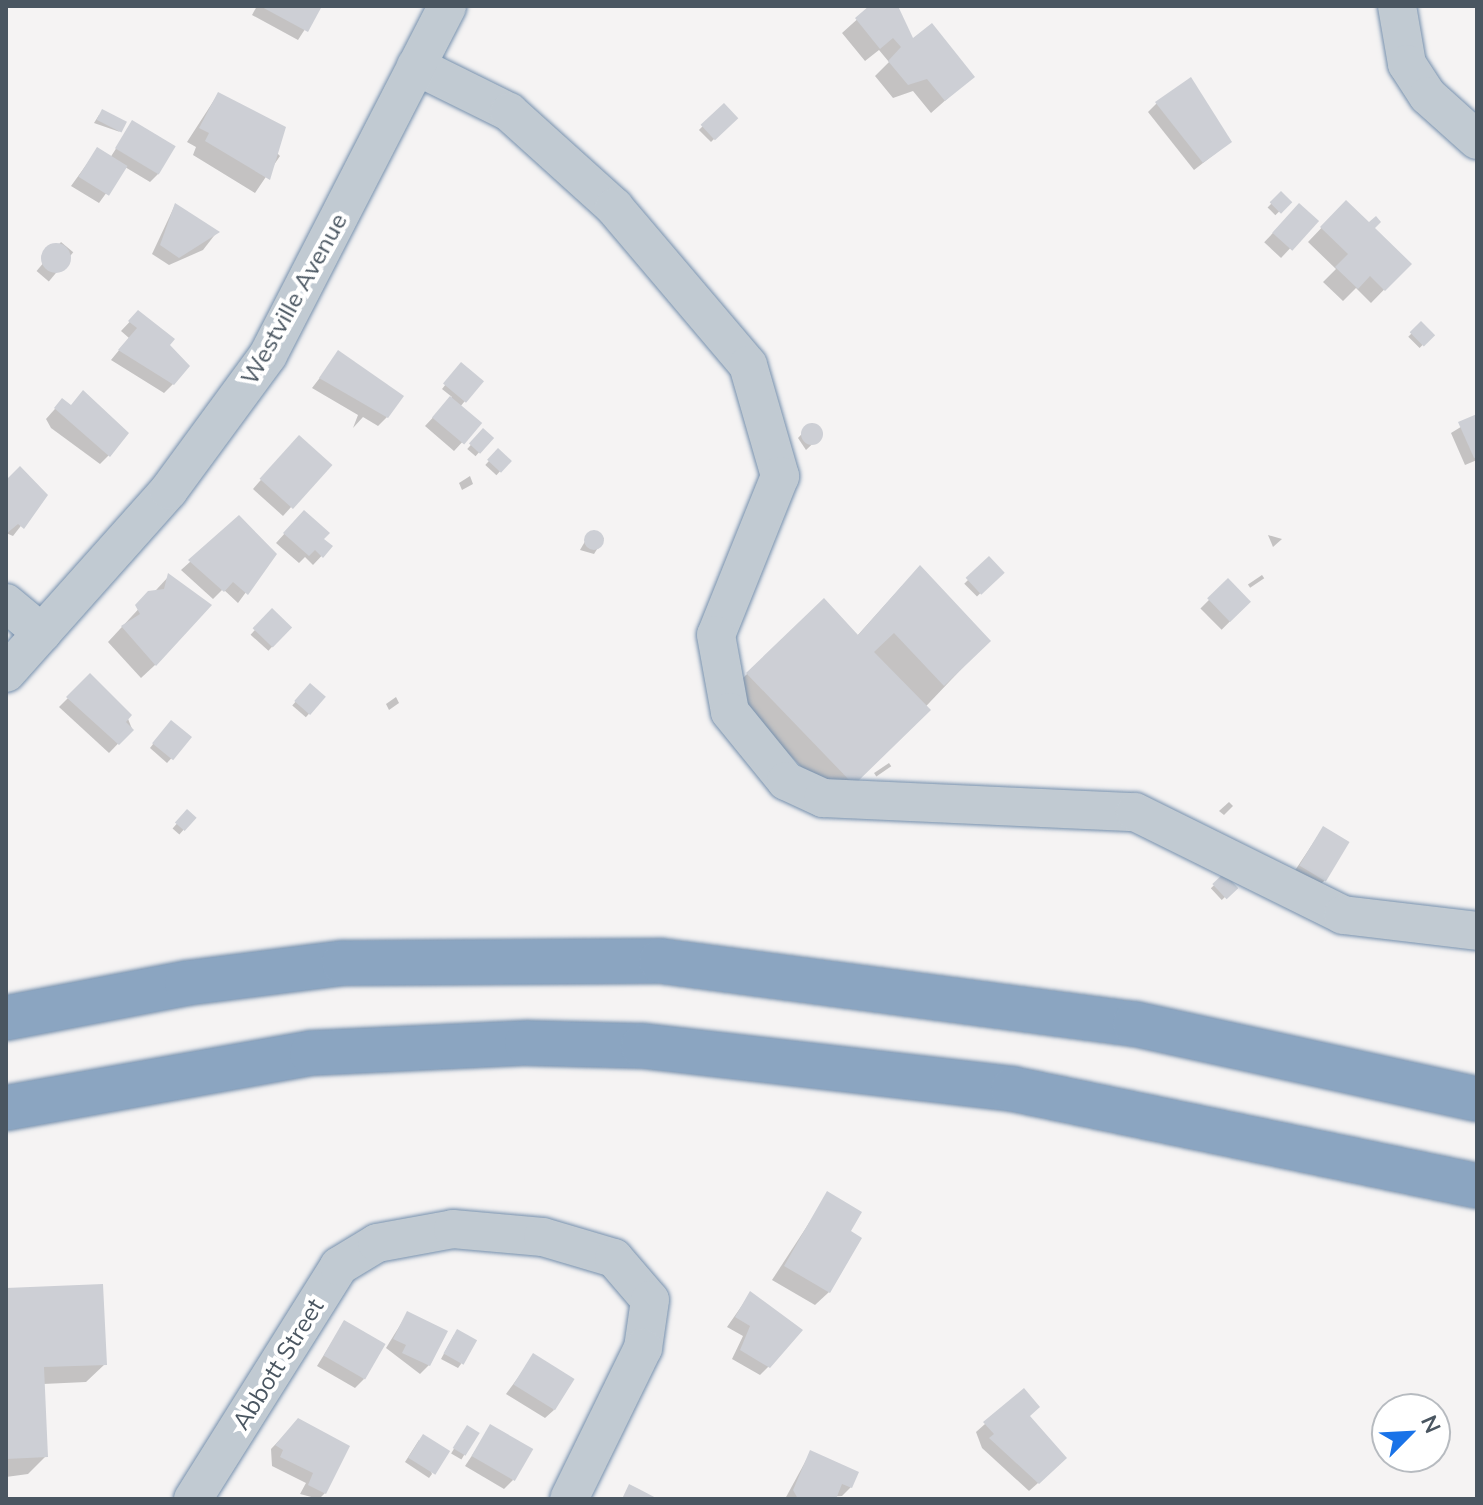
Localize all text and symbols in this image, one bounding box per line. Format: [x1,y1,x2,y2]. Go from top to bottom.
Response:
street label: Westville Avenue [235,208,353,390]
street label: Abbott Street [226,1293,330,1435]
north arrow [1371,1393,1451,1473]
text: N [1415,1411,1447,1437]

